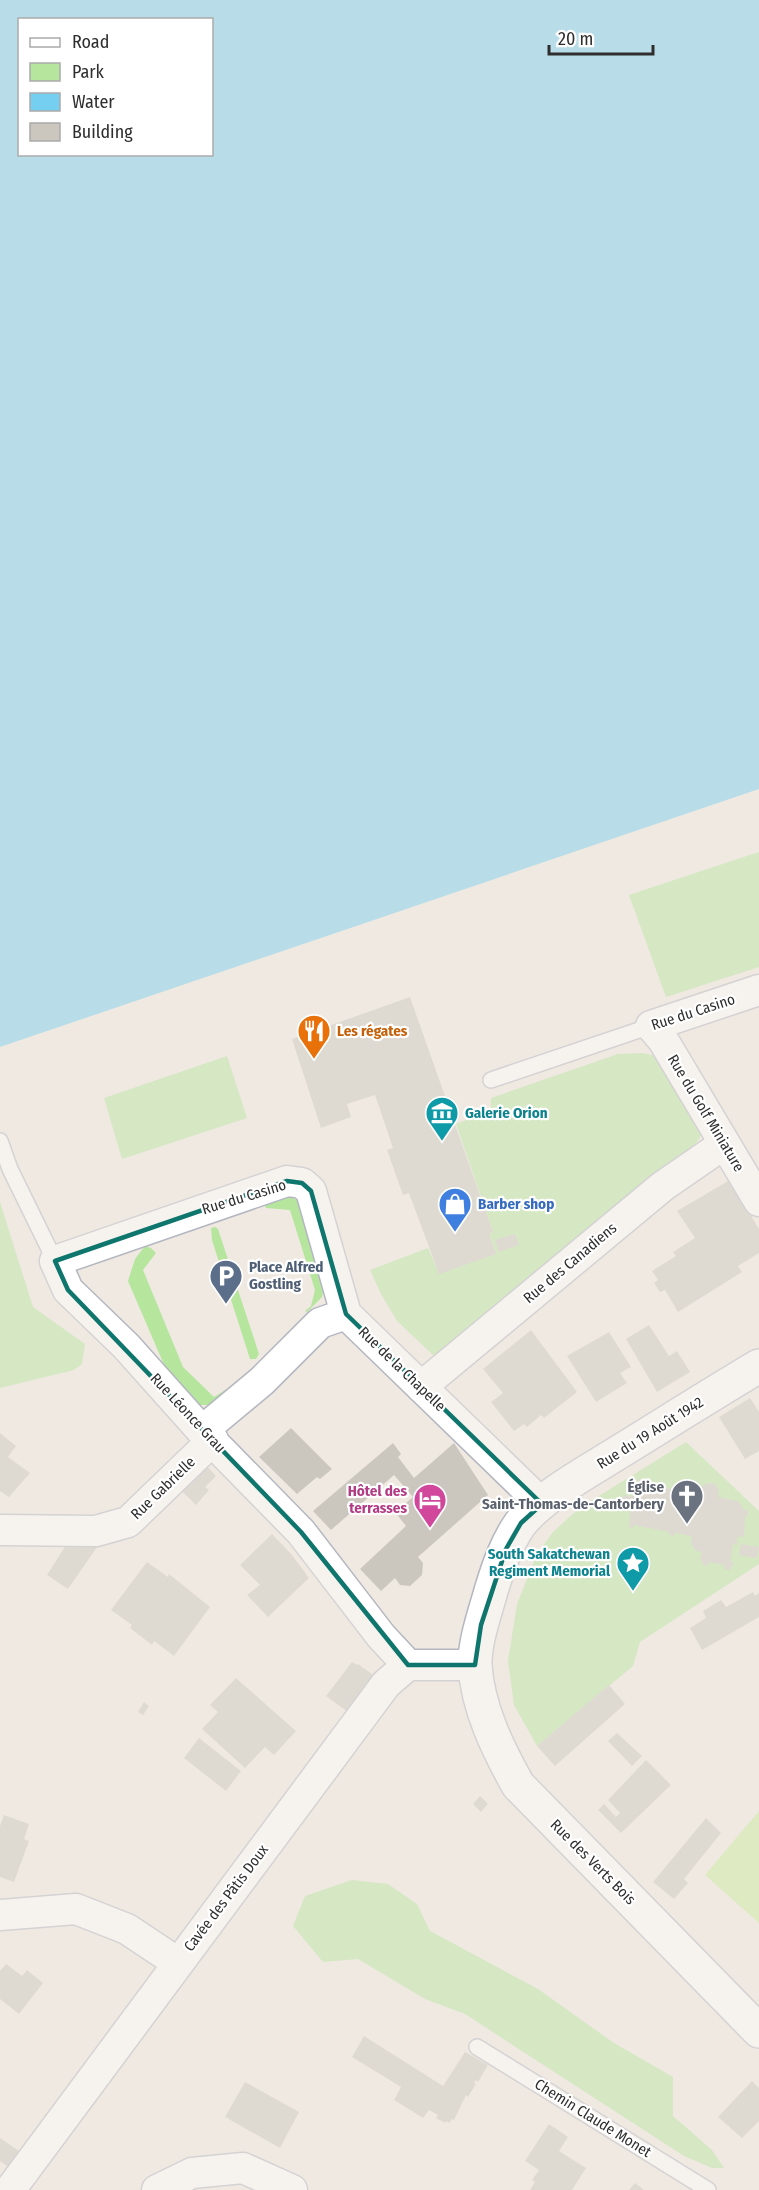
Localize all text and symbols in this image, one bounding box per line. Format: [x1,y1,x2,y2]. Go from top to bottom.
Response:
legend [18,18,213,156]
scale bar [549,18,652,56]
text: 20 m [558,28,593,50]
text: Road [72,31,109,53]
text: Park [72,61,105,83]
text: Water [72,91,115,113]
text: Building [72,121,133,143]
street label: Rue du Casino [649,990,737,1034]
restaurant icon: Les régates [296,1013,332,1060]
place label: Les régates [337,1022,408,1040]
street label: Rue du Golf Miniature [664,1051,748,1175]
museum icon: Galerie Orion [424,1095,460,1142]
place label: Galerie Orion [465,1104,548,1122]
street label: Rue du Casino [200,1176,288,1218]
shop icon: Barber shop [437,1186,473,1233]
place label: Barber shop [478,1195,554,1213]
street label: Rue des Canadiens [520,1219,620,1307]
parking icon: Place Alfred Gostling [208,1258,244,1305]
place label: Place Alfred Gostling [249,1258,323,1293]
street label: Rue de la Chapelle [355,1323,449,1415]
street label: Rue Léonce Grau [147,1370,229,1456]
street label: Rue du 19 Août 1942 [594,1393,707,1473]
street label: Rue Gabrielle [127,1453,199,1523]
place label: Église Saint-Thomas-de-Cantorbery [482,1478,665,1513]
church icon: Église Saint-Thomas-de-Cantorbery [669,1478,705,1525]
place label: Hôtel des terrasses [348,1482,407,1517]
hotel icon: Hôtel des terrasses [412,1482,448,1529]
place label: South Sakatchewan Regiment Memorial [488,1545,611,1580]
place icon: South Sakatchewan Regiment Memorial [615,1545,651,1592]
street label: Rue des Verts Bois [547,1816,639,1908]
street label: Cavée des Pâtis Doux [180,1841,272,1955]
street label: Chemin Claude Monet [531,2075,655,2161]

